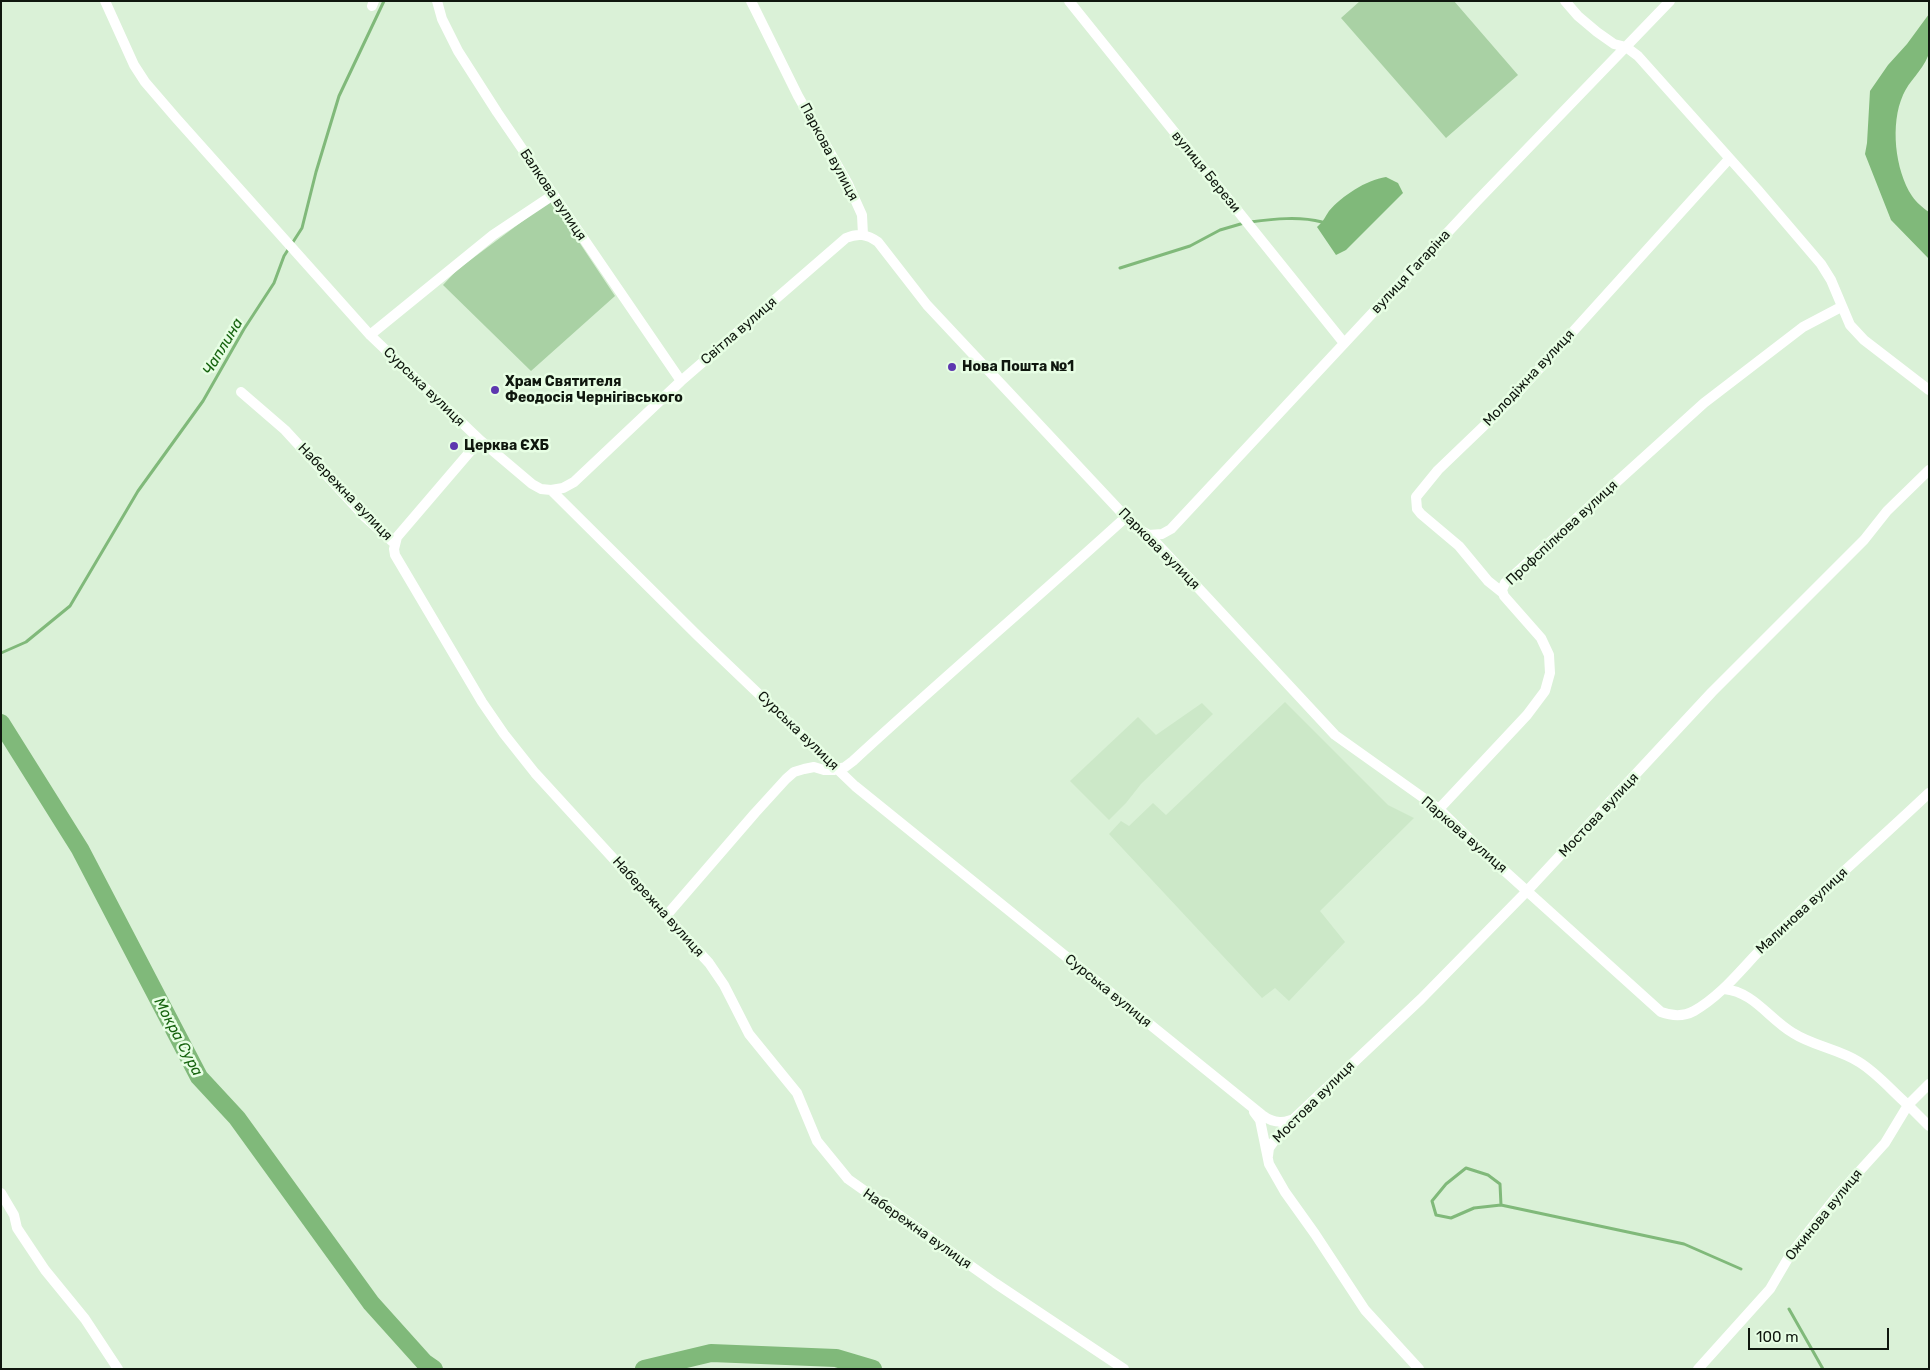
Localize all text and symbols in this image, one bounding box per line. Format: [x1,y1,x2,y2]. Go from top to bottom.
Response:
street label: Паркова вулиця [796,100,862,204]
street label: вулиця Берези [1168,128,1244,216]
street label: Балкова вулиця [516,146,590,244]
street label: вулиця Гагаріна [1368,227,1454,317]
street label: Світла вулиця [698,293,780,369]
water label: Чаплина [199,315,247,379]
street label: Молодіжна вулиця [1480,326,1578,430]
street label: Сурська вулиця [380,344,468,430]
place label: Нова Пошта №1 [962,359,1074,375]
marker: Нова Пошта №1 [946,361,958,373]
place label: Храм Святителя Феодосія Чернігівського [505,374,683,407]
marker: Храм Святителя Феодосія Чернігівського [489,384,501,396]
place label: Церква ЄХБ [464,438,549,454]
street label: Набережна вулиця [294,440,396,544]
marker: Церква ЄХБ [448,440,460,452]
street label: Профспілкова вулиця [1503,477,1621,589]
street label: Паркова вулиця [1115,505,1203,593]
street label: Сурська вулиця [754,688,842,774]
street label: Мостова вулиця [1556,769,1642,861]
street label: Паркова вулиця [1418,793,1510,877]
street label: Набережна вулиця [609,854,707,960]
street label: Малинова вулиця [1753,864,1851,958]
street label: Сурська вулиця [1061,951,1155,1031]
water label: Мокра Сура [150,995,206,1079]
street label: Мостова вулиця [1269,1057,1359,1147]
street label: Ожинова вулиця [1782,1166,1866,1264]
street label: Набережна вулиця [859,1185,975,1273]
scale bar [1750,1318,1891,1350]
text: 100 m [1756,1328,1798,1346]

